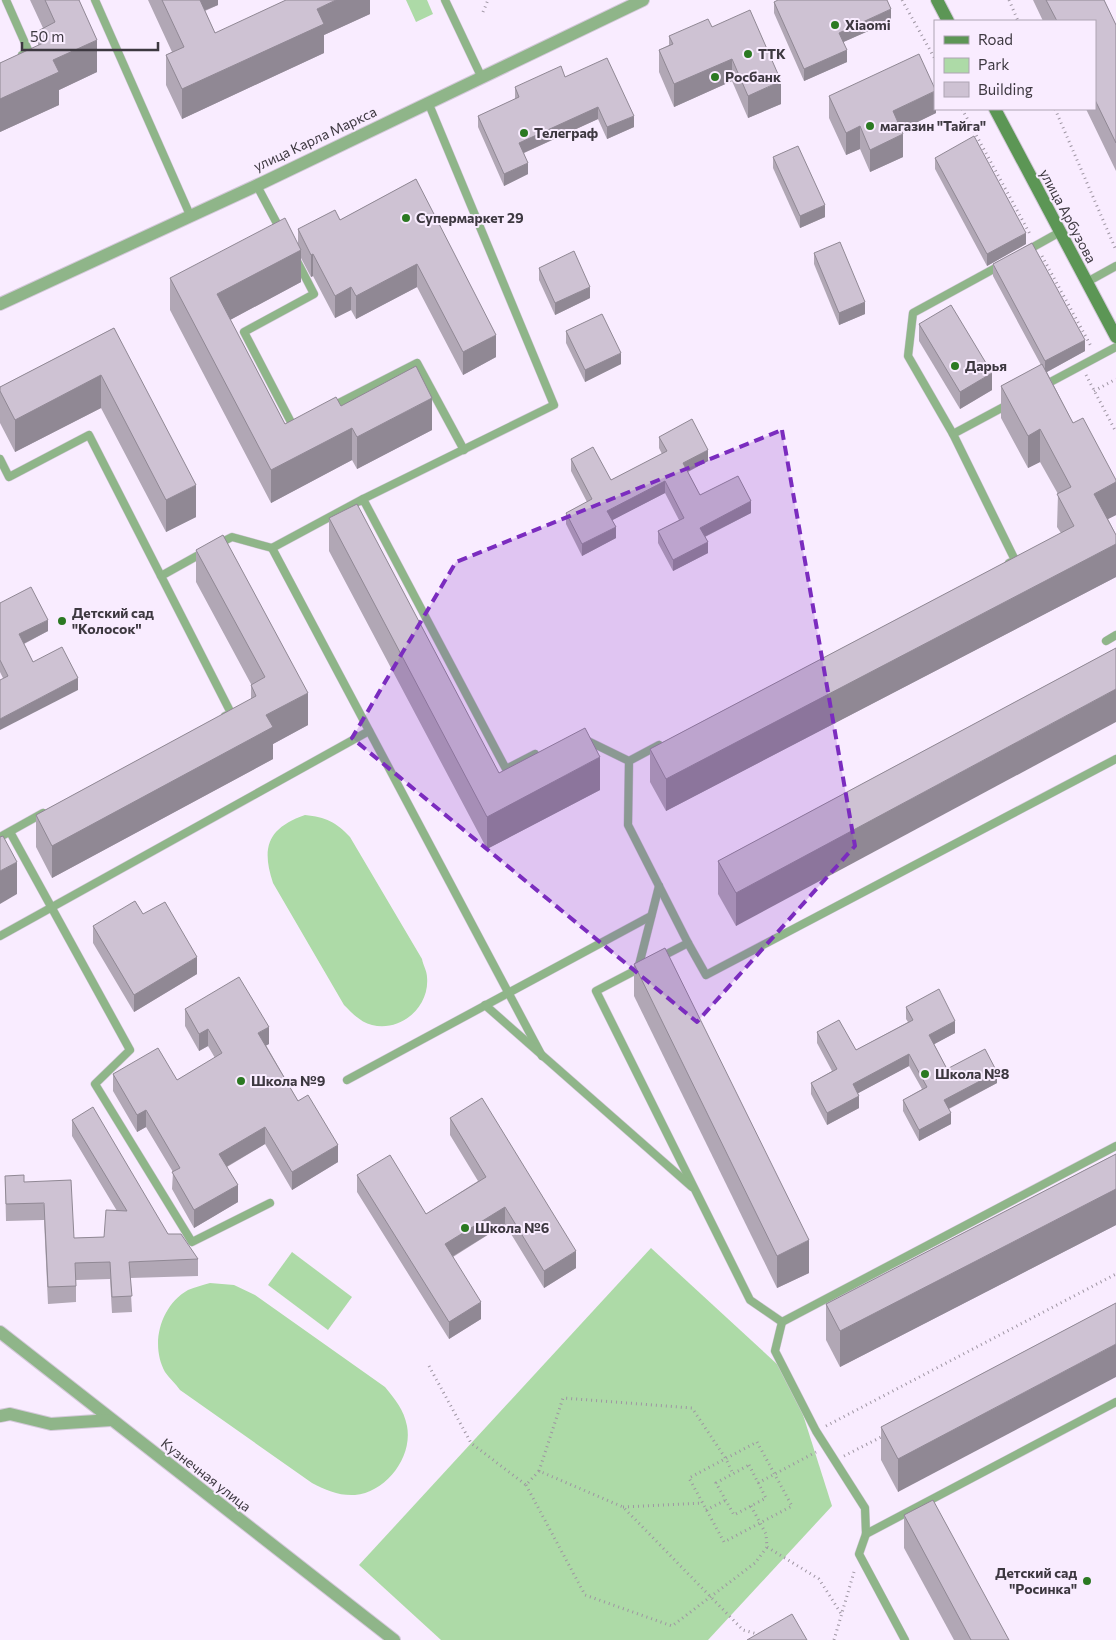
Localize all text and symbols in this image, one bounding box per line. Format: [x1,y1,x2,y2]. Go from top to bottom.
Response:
place label: Xiaomi [845,16,891,33]
marker: Xiaomi [829,19,841,31]
scale bar [22,20,159,52]
legend [934,20,1096,110]
text: 50 m [30,27,64,45]
text: Road [978,30,1013,48]
place label: ТТК [758,45,786,62]
marker: ТТК [742,48,754,60]
text: Park [978,55,1009,73]
place label: Росбанк [725,68,781,85]
marker: Росбанк [709,71,721,83]
text: Building [978,80,1033,98]
street label: улица Карла Маркса [251,103,379,175]
place label: магазин "Тайга" [880,117,986,134]
marker: магазин "Тайга" [864,120,876,132]
place label: Телеграф [534,124,598,141]
marker: Телеграф [518,127,530,139]
street label: улица Арбузова [1036,166,1100,266]
place label: Супермаркет 29 [416,209,524,226]
marker: Супермаркет 29 [400,212,412,224]
place label: Дарья [965,357,1007,374]
marker: Дарья [949,360,961,372]
place label: Детский сад "Колосок" [72,604,154,637]
marker: Детский сад "Колосок" [56,615,68,627]
place label: Школа №8 [935,1065,1010,1082]
marker: Школа №8 [919,1068,931,1080]
place label: Школа №9 [251,1072,326,1089]
marker: Школа №9 [235,1075,247,1087]
place label: Школа №6 [475,1219,550,1236]
marker: Школа №6 [459,1222,471,1234]
street label: Кузнечная улица [158,1434,255,1515]
place label: Детский сад "Росинка" [995,1564,1077,1597]
marker: Детский сад "Росинка" [1081,1575,1093,1587]

